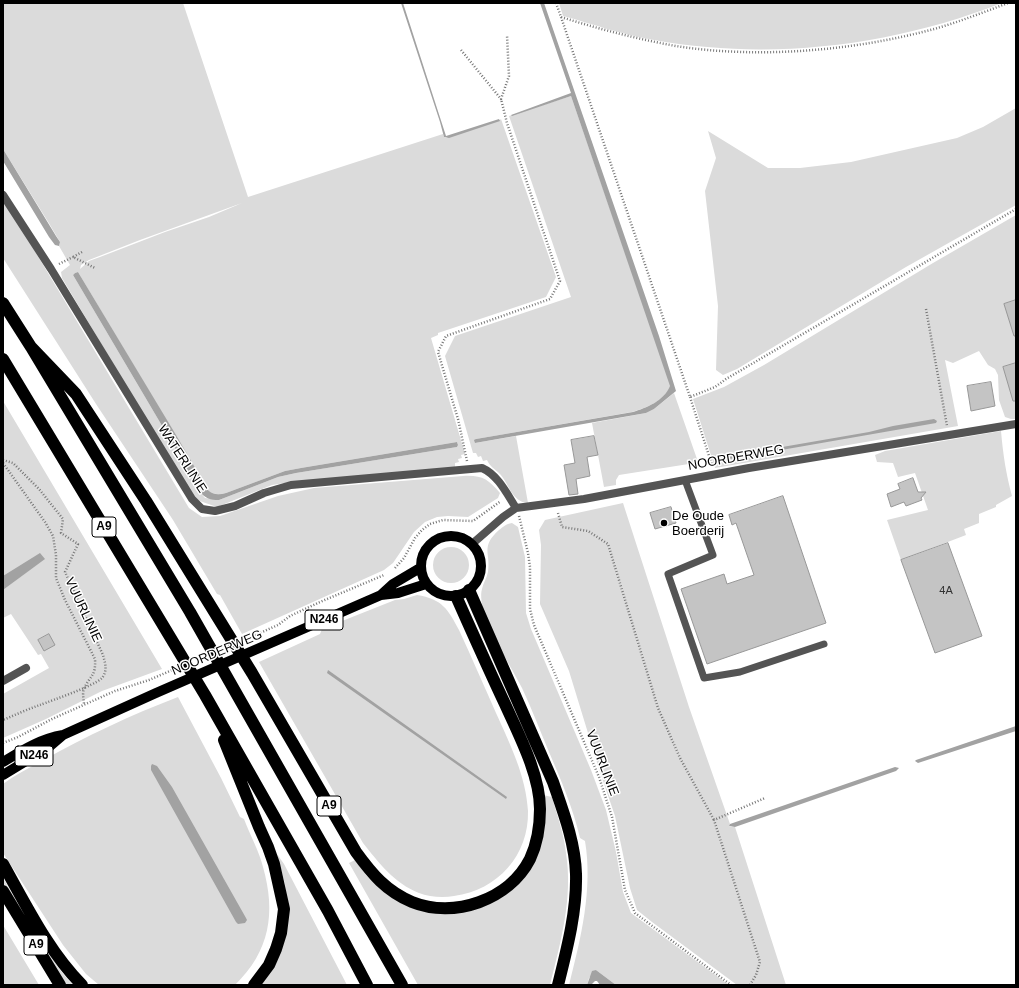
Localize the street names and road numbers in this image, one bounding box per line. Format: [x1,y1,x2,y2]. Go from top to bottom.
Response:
street label: WATERLINIE [154,422,210,496]
street label: NOORDERWEG [687,442,785,474]
road number: A9 [92,517,116,537]
street label: VUURLINIE [61,575,105,645]
road number: N246 [305,610,343,630]
street label: NOORDERWEG [169,627,265,679]
street label: VUURLINIE [582,728,622,798]
road number: N246 [15,746,53,766]
road number: A9 [317,796,341,816]
road number: A9 [24,935,48,955]

